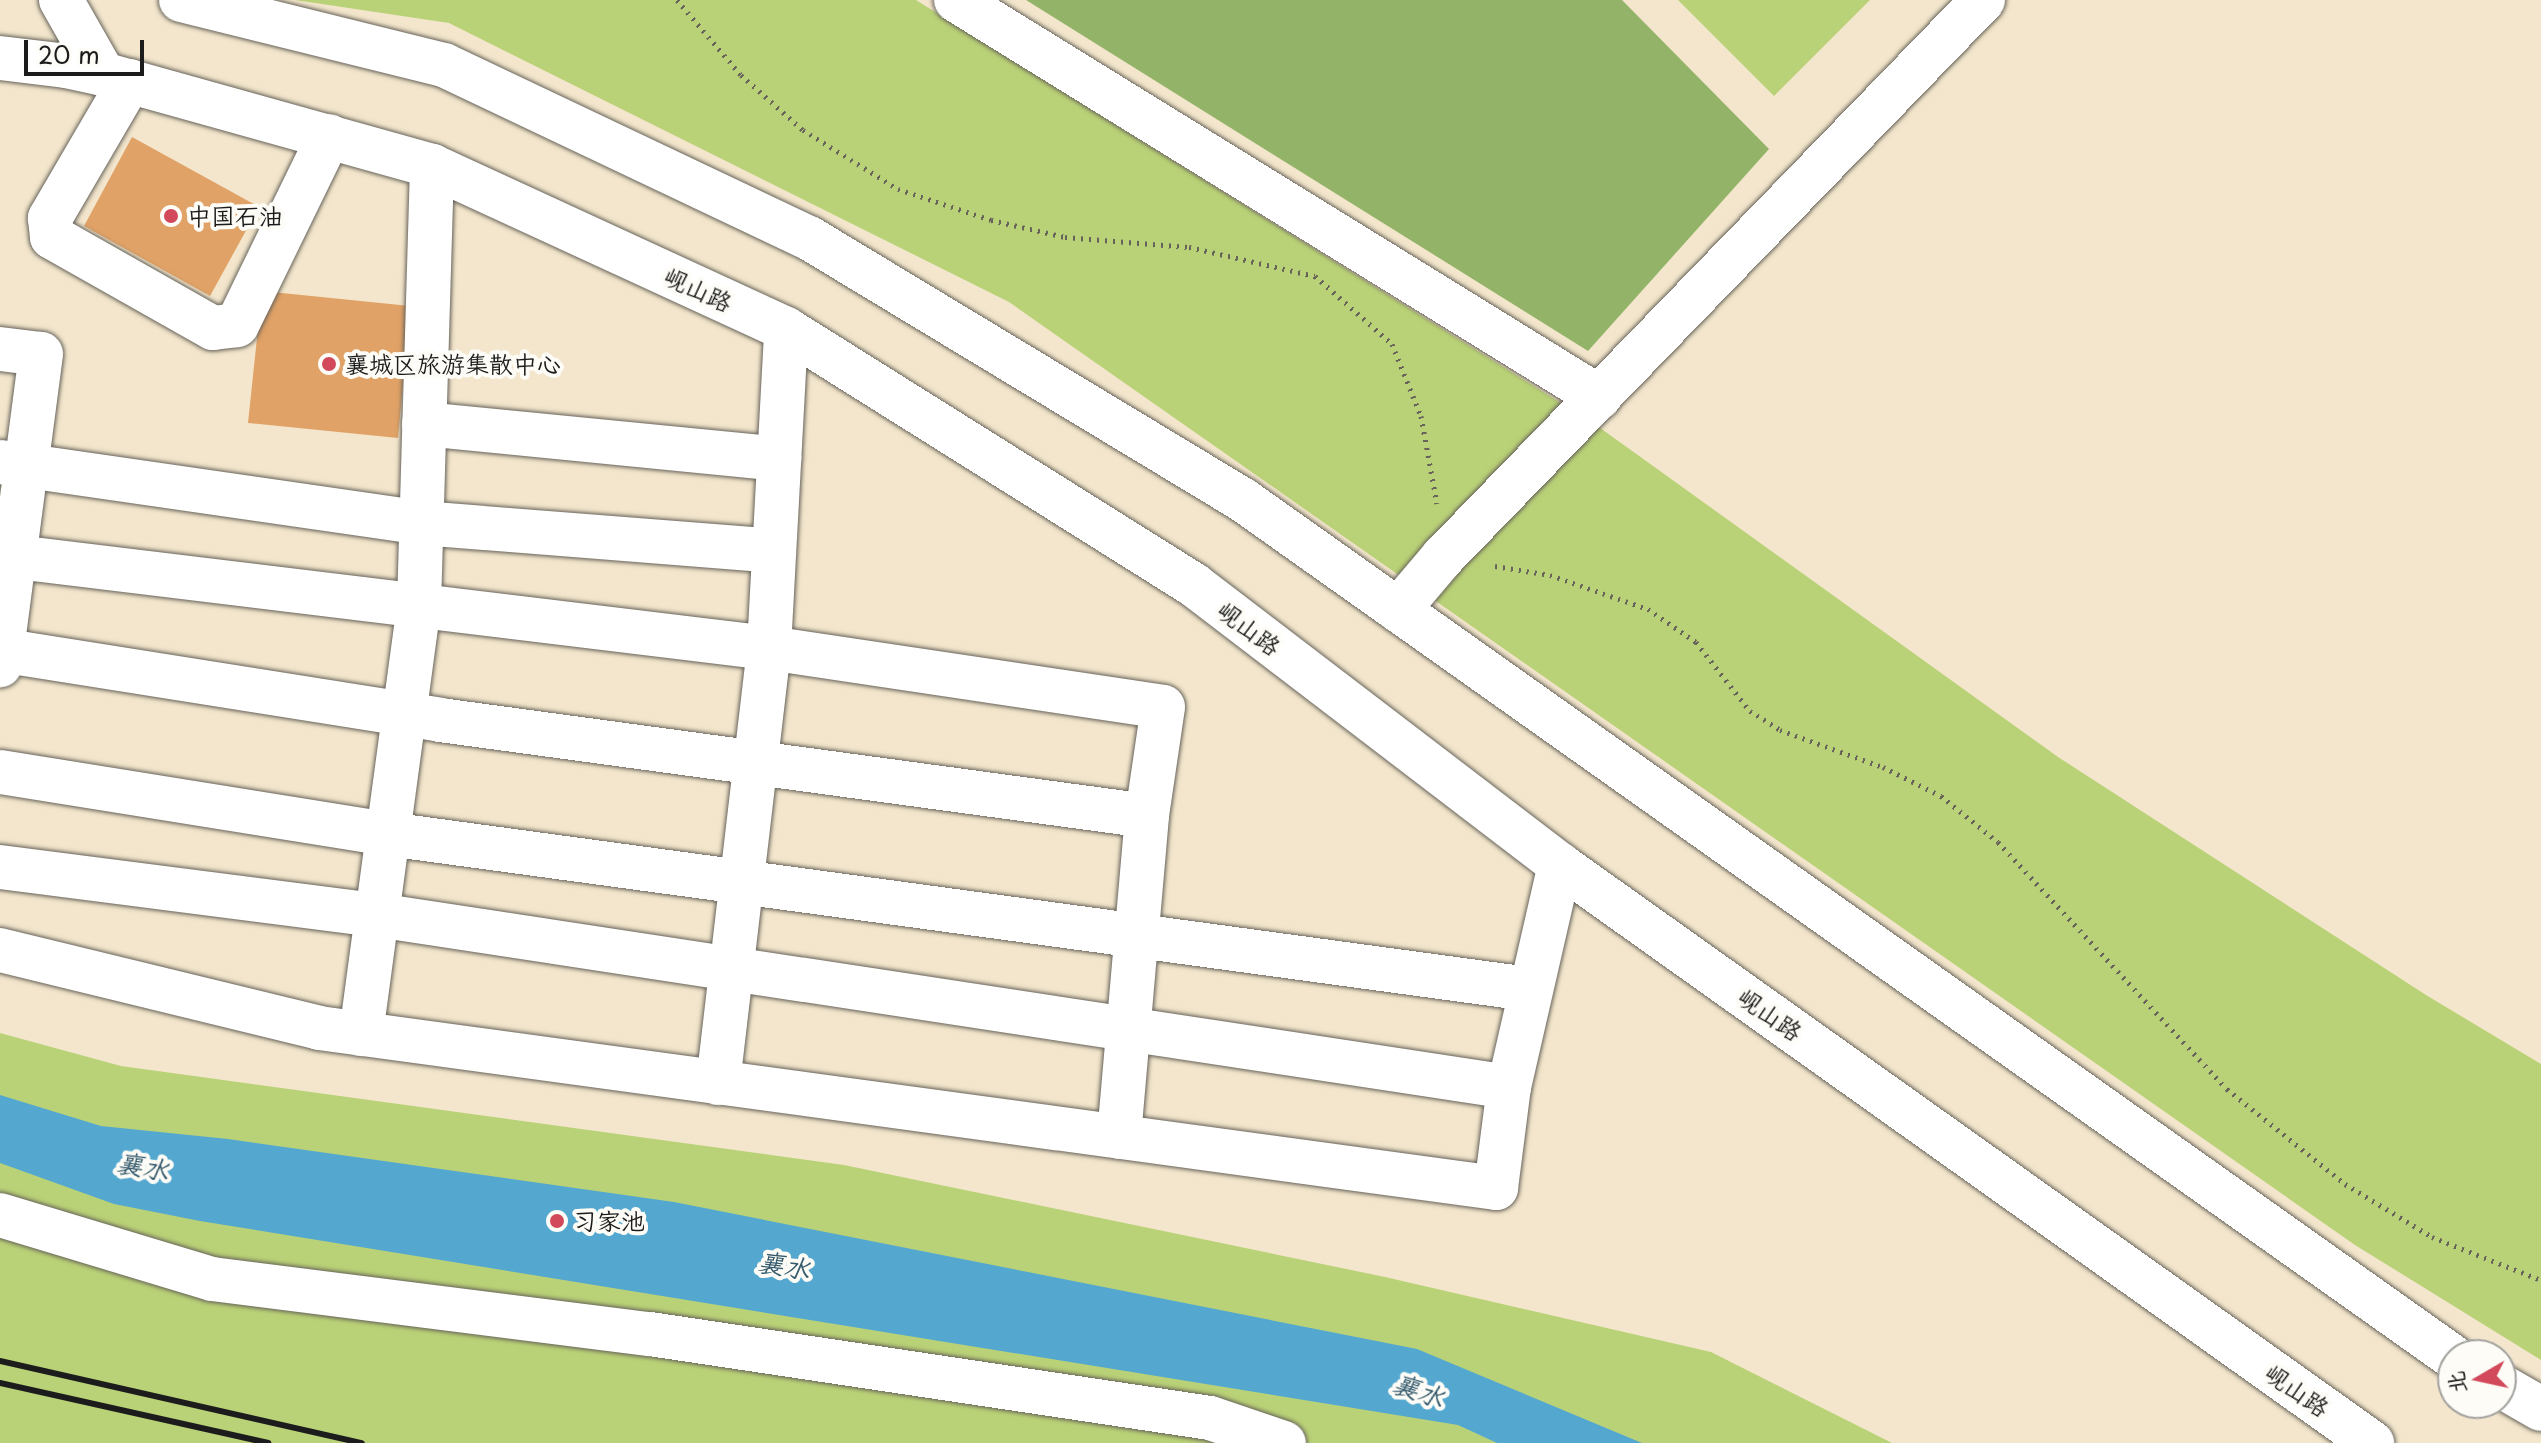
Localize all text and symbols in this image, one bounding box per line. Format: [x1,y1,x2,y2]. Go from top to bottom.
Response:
scale bar [28,24,148,74]
text: 20 m [38,36,100,72]
place label: 中国石油 [187,202,283,230]
marker: 中国石油 [162,207,180,225]
street label: 岘山路 [659,261,737,317]
place label: 襄城区旅游集散中心 [345,350,561,378]
marker: 襄城区旅游集散中心 [320,355,338,373]
street label: 岘山路 [1212,595,1286,661]
street label: 岘山路 [1732,982,1808,1046]
water label: 襄水 [115,1146,171,1186]
place label: 习家池 [573,1207,645,1235]
marker: 习家池 [548,1212,566,1230]
water label: 襄水 [756,1246,812,1284]
north arrow [2437,1339,2517,1419]
street label: 岘山路 [2259,1358,2335,1422]
water label: 襄水 [1389,1367,1449,1413]
text: 北 [2437,1369,2473,1396]

